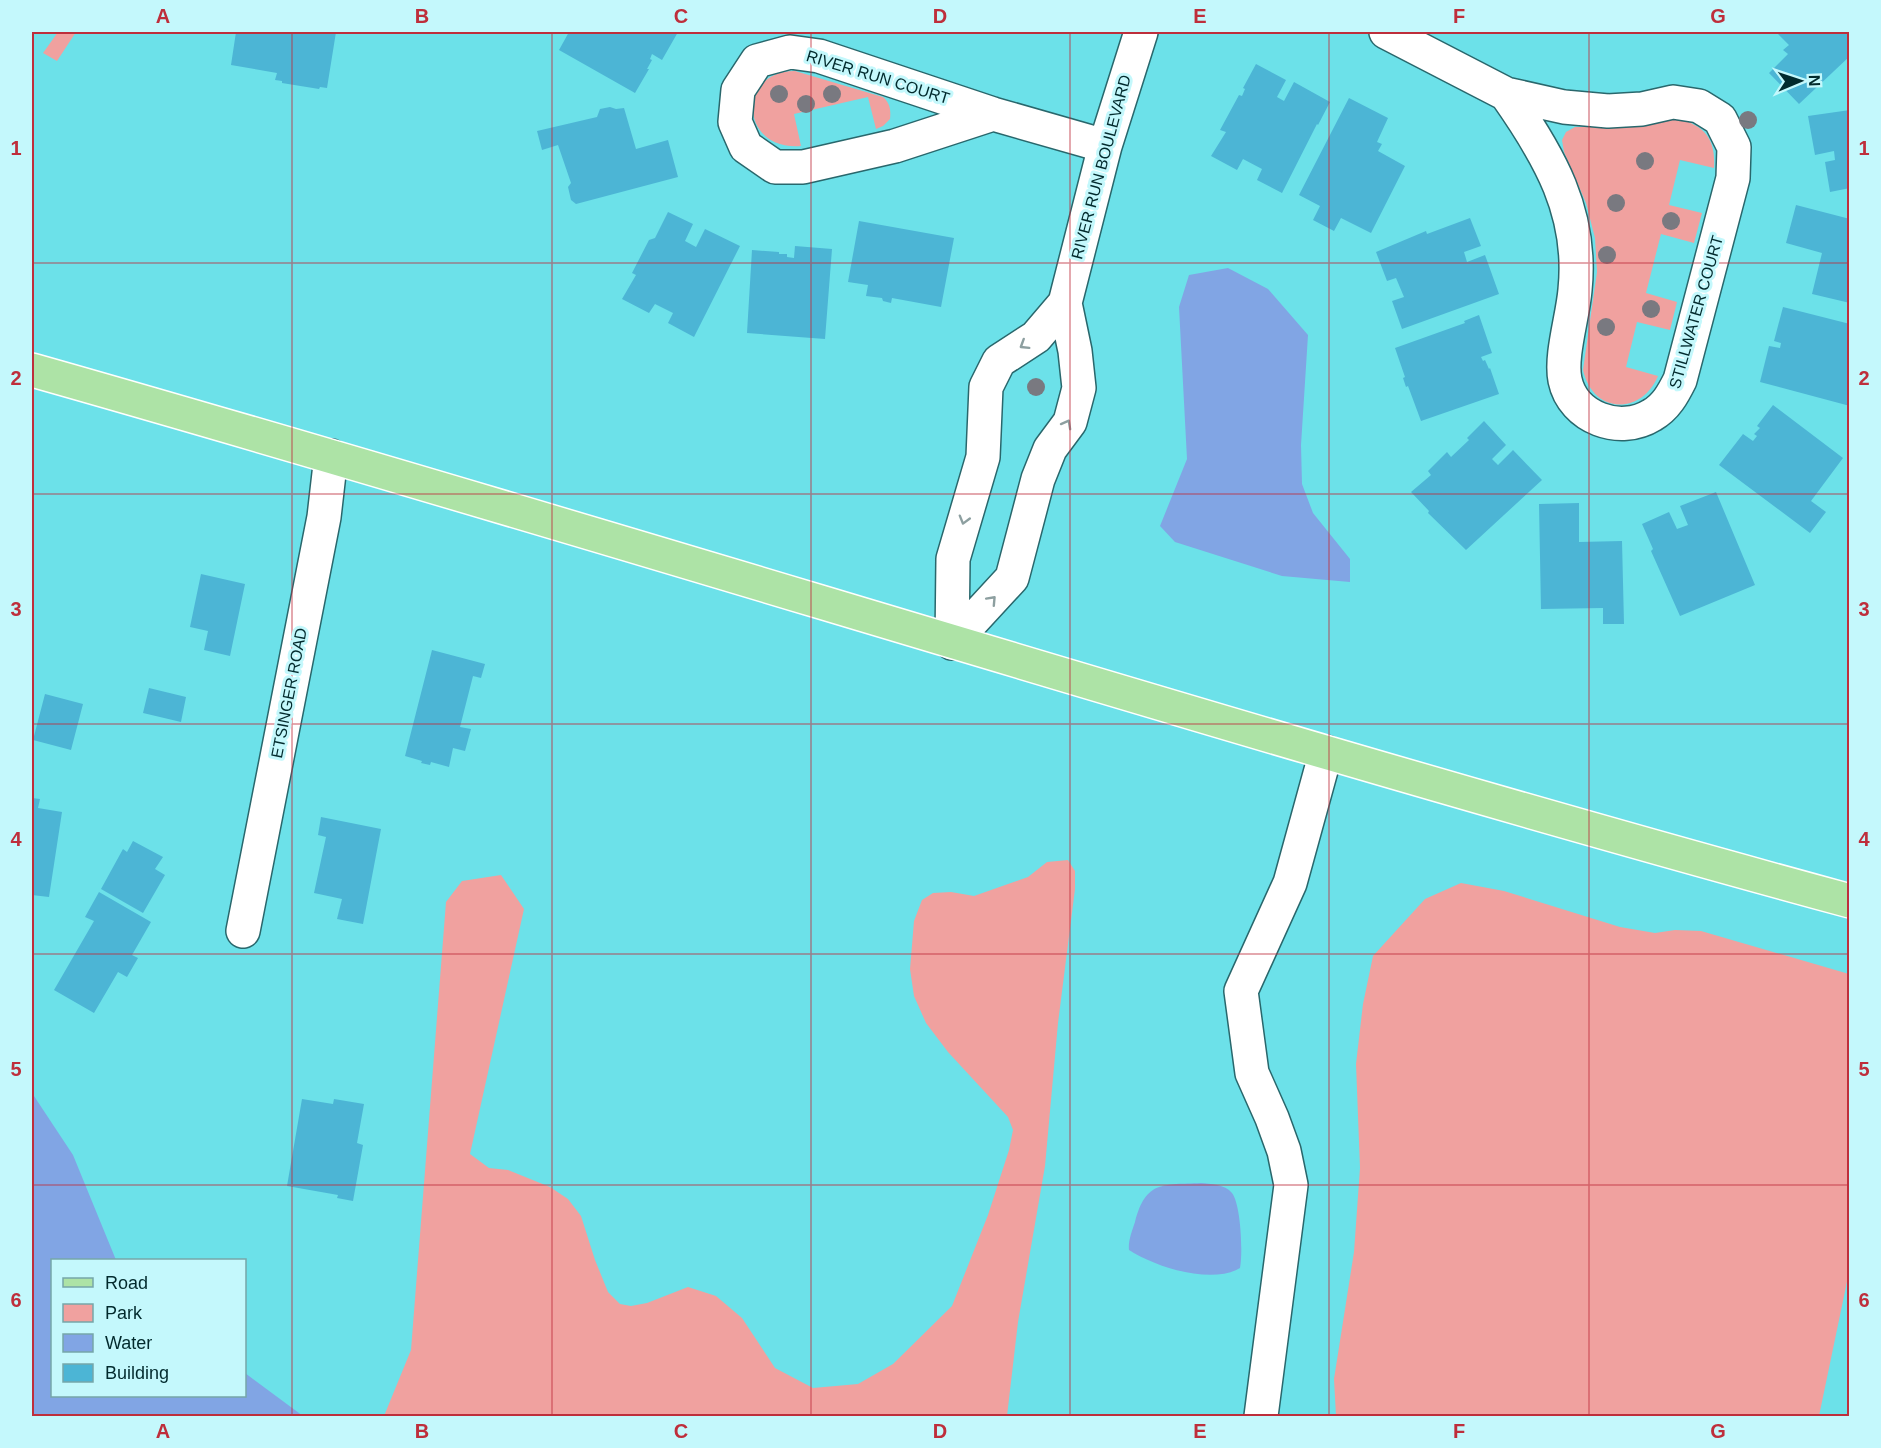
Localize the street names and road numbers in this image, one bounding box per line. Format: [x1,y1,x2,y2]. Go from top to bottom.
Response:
street label: RIVER RUN COURT [804,47,952,107]
street label: RIVER RUN BOULEVARD [1068,73,1134,261]
street label: STILLWATER COURT [1666,233,1726,391]
street label: ETSINGER ROAD [268,626,310,760]

